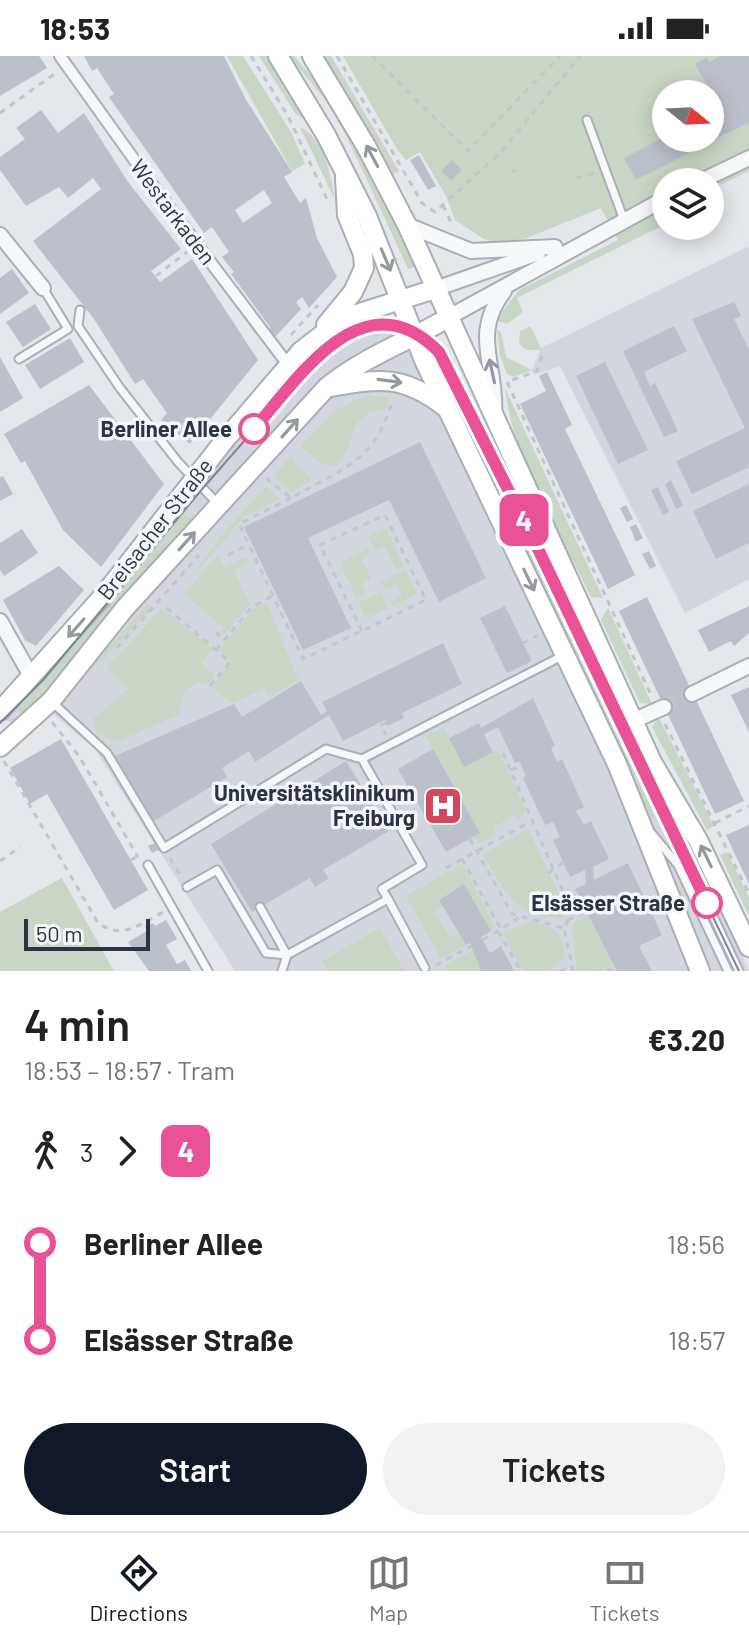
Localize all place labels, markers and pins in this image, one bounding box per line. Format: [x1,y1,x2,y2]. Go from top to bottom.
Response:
marker: Berliner Allee [239,414,269,444]
place label: Berliner Allee [101,415,232,441]
place label: Universitätsklinikum Freiburg [214,779,415,830]
hospital icon: Universitätsklinikum Freiburg [422,785,464,827]
marker: Elsässer Straße [692,888,722,918]
place label: Elsässer Straße [531,889,685,915]

